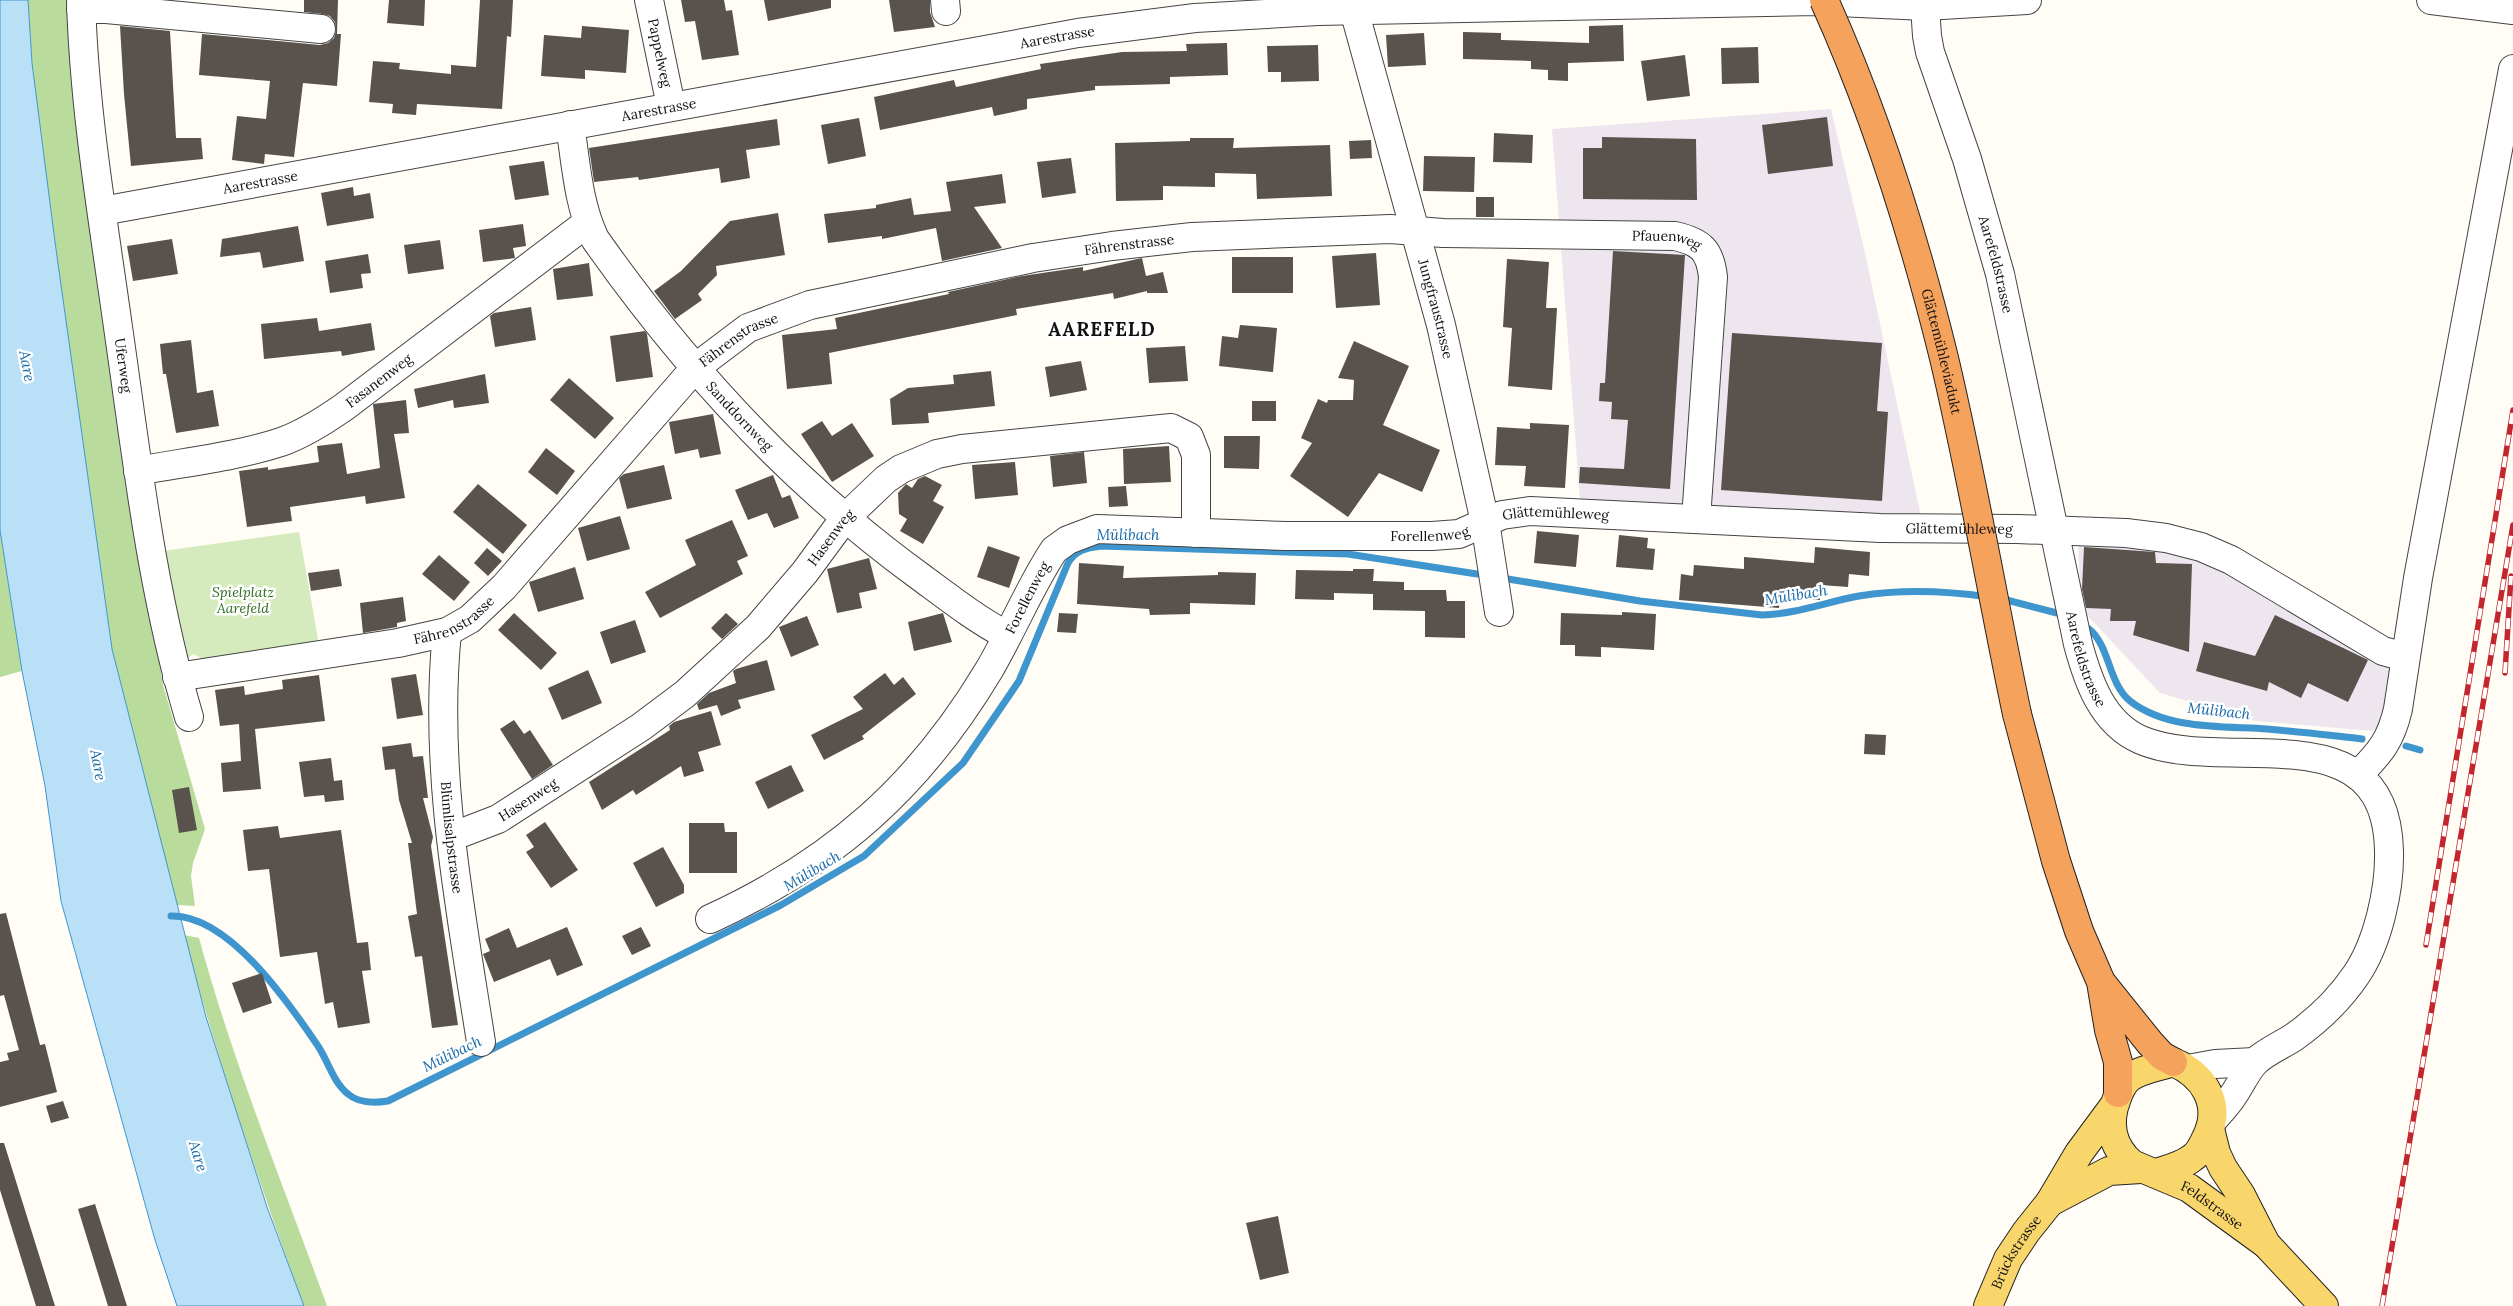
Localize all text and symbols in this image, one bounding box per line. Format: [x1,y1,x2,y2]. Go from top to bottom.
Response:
street label: Pappelweg [644,17,676,89]
street label: Aarestrasse [1017,22,1096,53]
street label: Aarestrasse [619,94,698,125]
street label: Aarestrasse [221,166,300,198]
street label: Aarefeldstrasse [1974,213,2017,315]
street label: Pfauenweg [1632,226,1706,254]
street label: Fährenstrasse [1083,230,1175,259]
street label: Jungfraustrasse [1414,256,1457,361]
street label: Glättemühleviadukt [1917,286,1966,416]
street label: Fährenstrasse [695,309,781,371]
district label: AAREFELD [1048,317,1156,341]
street label: Uferweg [111,337,136,394]
water label: Aare [15,348,40,383]
street label: Fasanenweg [342,350,416,412]
street label: Sanddornweg [702,377,777,455]
street label: Glättemühleweg [1501,502,1610,524]
street label: Hasenweg [804,505,858,569]
street label: Glättemühleweg [1905,519,2013,538]
street label: Forellenweg [1390,521,1472,545]
water label: Mülibach [1096,525,1160,544]
street label: Forellenweg [1001,558,1054,637]
water label: Mülibach [1763,580,1829,609]
park label: Spielplatz Aarefeld [212,583,275,617]
street label: Fährenstrasse [412,592,498,648]
street label: Aarefeldstrasse [2062,609,2110,711]
water label: Mülibach [2187,698,2252,723]
water label: Aare [86,747,111,782]
street label: Hasenweg [495,774,561,825]
street label: Blümlisalpstrasse [437,781,467,895]
water label: Mülibach [780,846,844,895]
water label: Mülibach [419,1031,485,1076]
water label: Aare [185,1137,212,1174]
street label: Feldstrasse [2178,1177,2247,1234]
street label: Brückstrasse [1987,1211,2045,1292]

